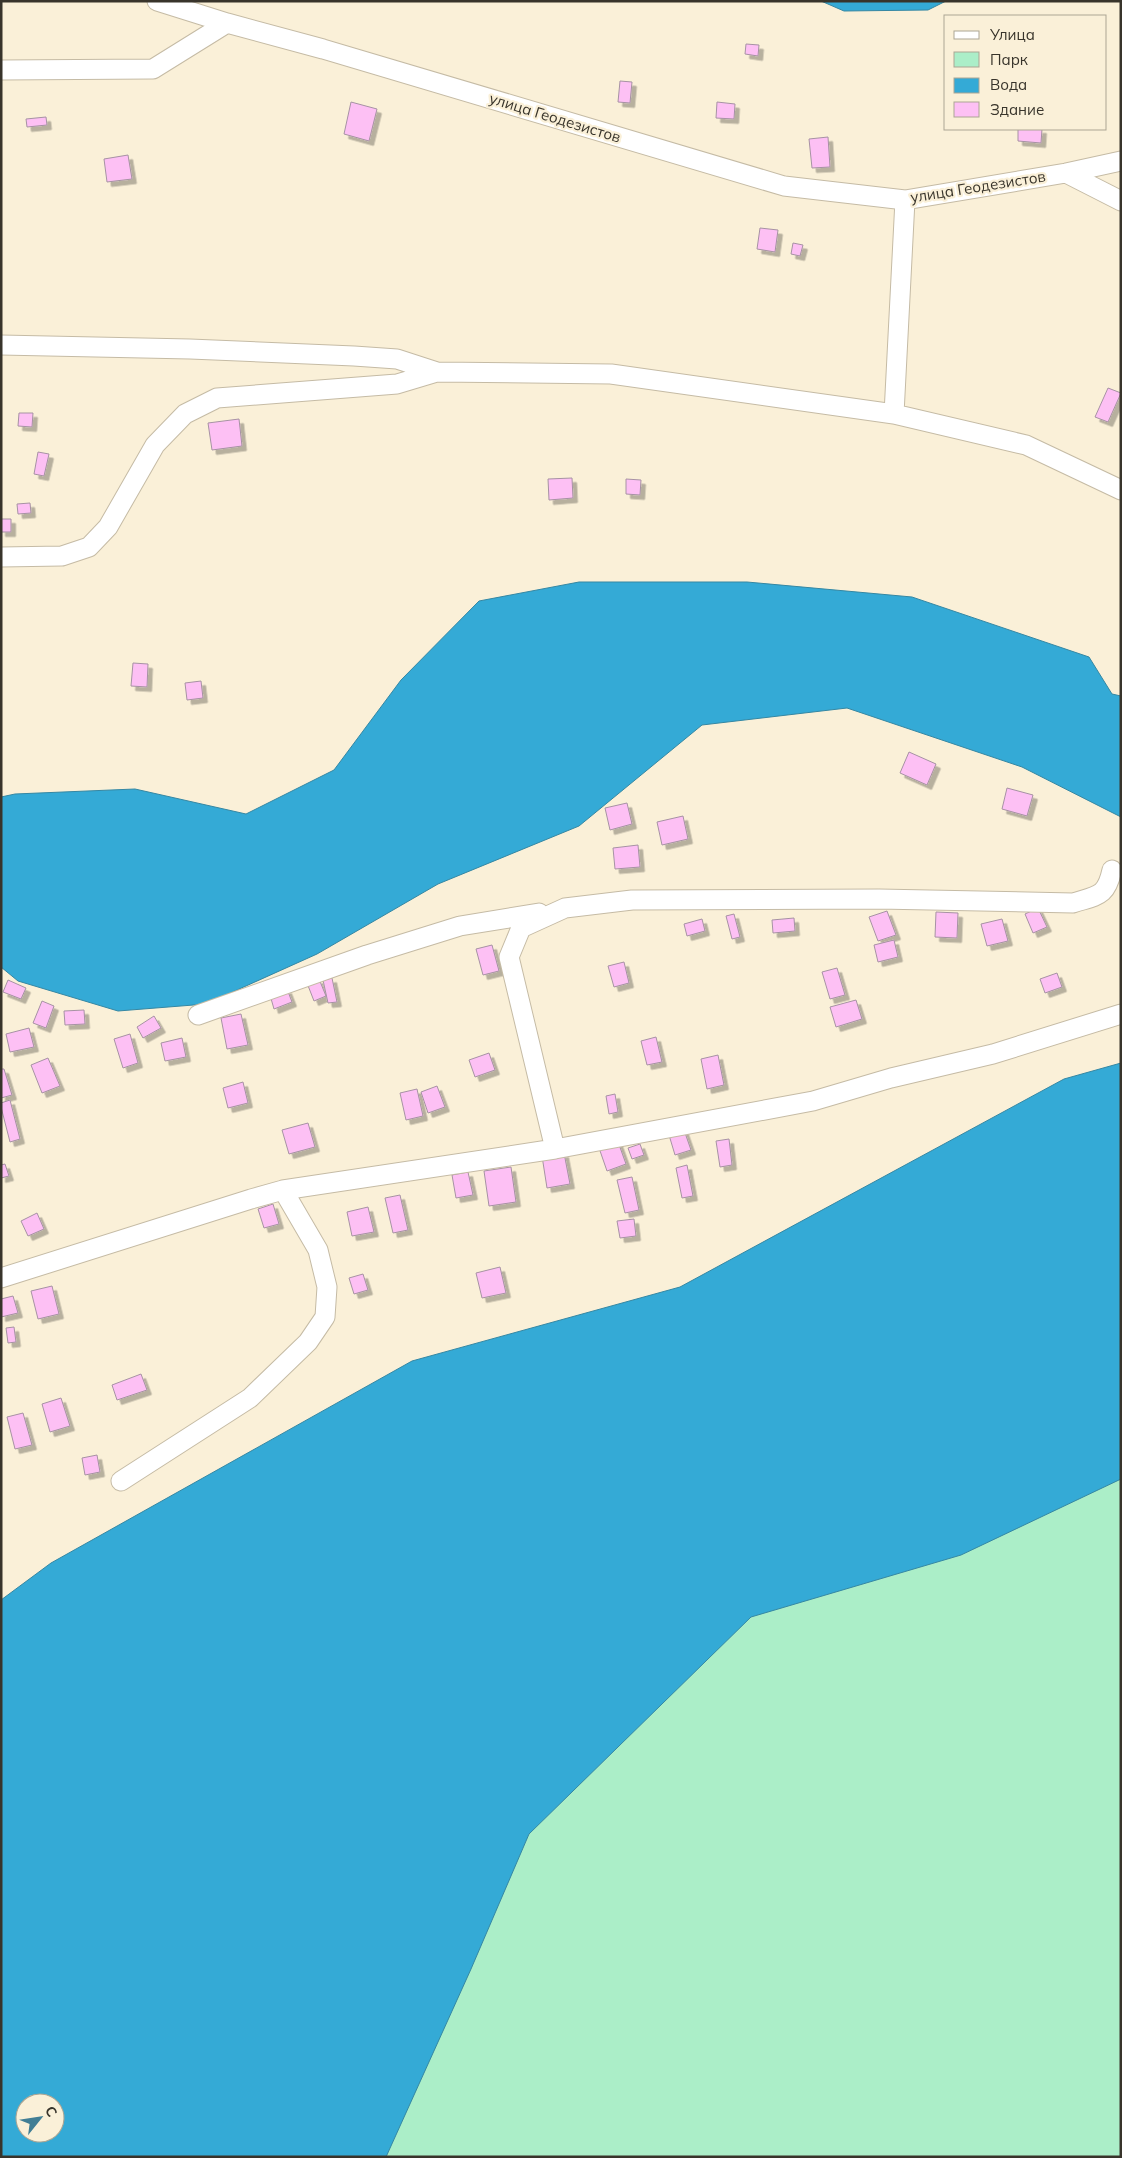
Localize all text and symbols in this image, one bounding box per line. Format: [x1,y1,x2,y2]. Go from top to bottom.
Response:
legend [944,15,1107,130]
text: Улица [989,25,1035,44]
text: Парк [990,50,1029,69]
text: Вода [990,75,1027,94]
street label: улица Геодезистов [487,88,623,147]
text: Здание [990,100,1044,119]
street label: улица Геодезистов [909,166,1047,207]
north arrow [15,2093,65,2143]
text: С [41,2103,61,2120]

